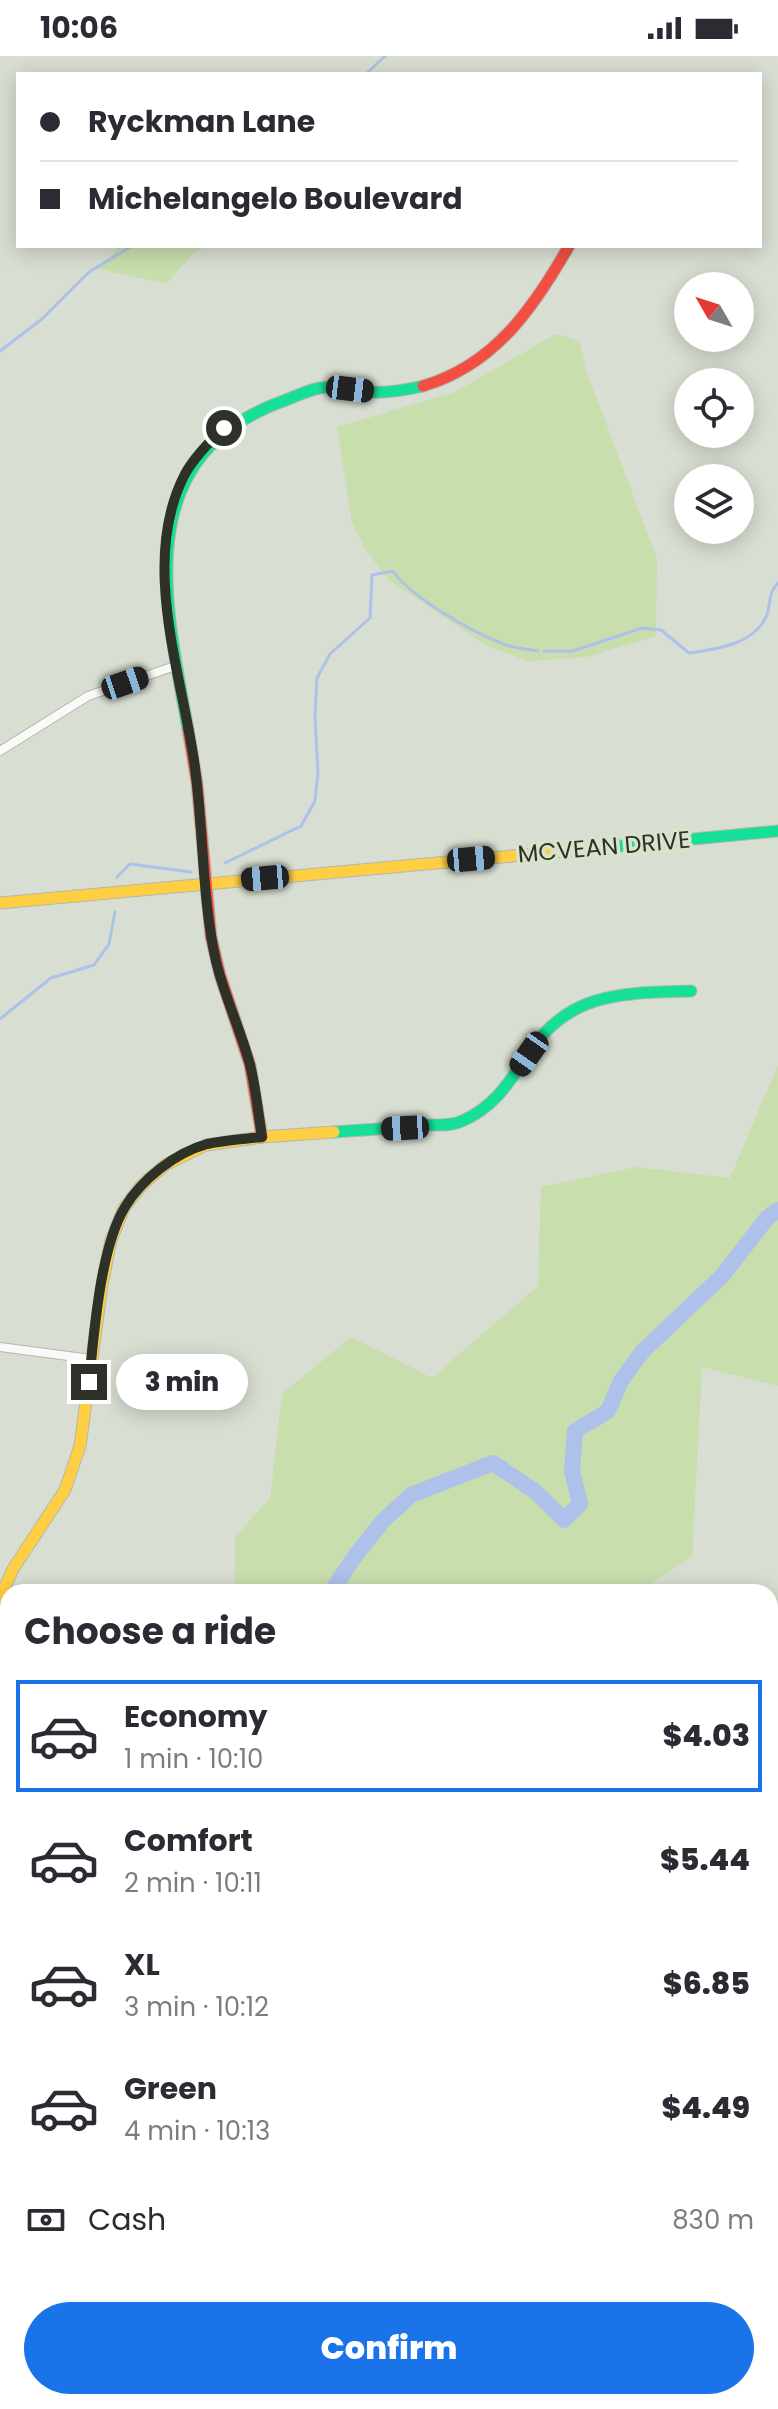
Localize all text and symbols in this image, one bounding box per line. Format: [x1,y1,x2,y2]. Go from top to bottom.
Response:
text: 10:06 [40,6,118,49]
text: Ryckman Lane [88,100,315,143]
text: Michelangelo Boulevard [88,177,463,220]
north arrow [674,272,754,352]
map controls [674,272,754,544]
button: locate [674,368,754,448]
car [325,374,375,404]
route start [206,410,242,446]
button: layers [674,464,754,544]
car [98,664,152,702]
street label: MCVEAN DRIVE [516,823,692,870]
car [446,845,496,873]
car [240,864,290,892]
car [505,1027,553,1081]
car [380,1115,430,1141]
callout: 3 min [117,1354,249,1410]
route end [71,1364,107,1400]
text: 3 min [145,1364,219,1400]
text: Choose a ride [24,1606,276,1657]
text: Economy [124,1695,268,1738]
icon: car [28,1700,100,1772]
text: $4.03 [662,1714,750,1757]
text: 1 min · 10:10 [124,1741,263,1777]
text: Comfort [124,1819,253,1862]
icon: car [28,1824,100,1896]
text: $5.44 [660,1838,750,1881]
text: 2 min · 10:11 [124,1865,262,1901]
text: XL [124,1943,160,1986]
icon: car [28,1948,100,2020]
text: $6.85 [663,1962,750,2005]
text: 3 min · 10:12 [124,1989,269,2025]
text: Green [124,2067,217,2110]
icon: car [28,2072,100,2144]
text: $4.49 [662,2086,750,2129]
text: 4 min · 10:13 [124,2113,270,2149]
icon: cash [24,2198,68,2242]
text: Cash [88,2198,166,2241]
text: 830 m [672,2202,754,2238]
button: Confirm [24,2302,754,2394]

